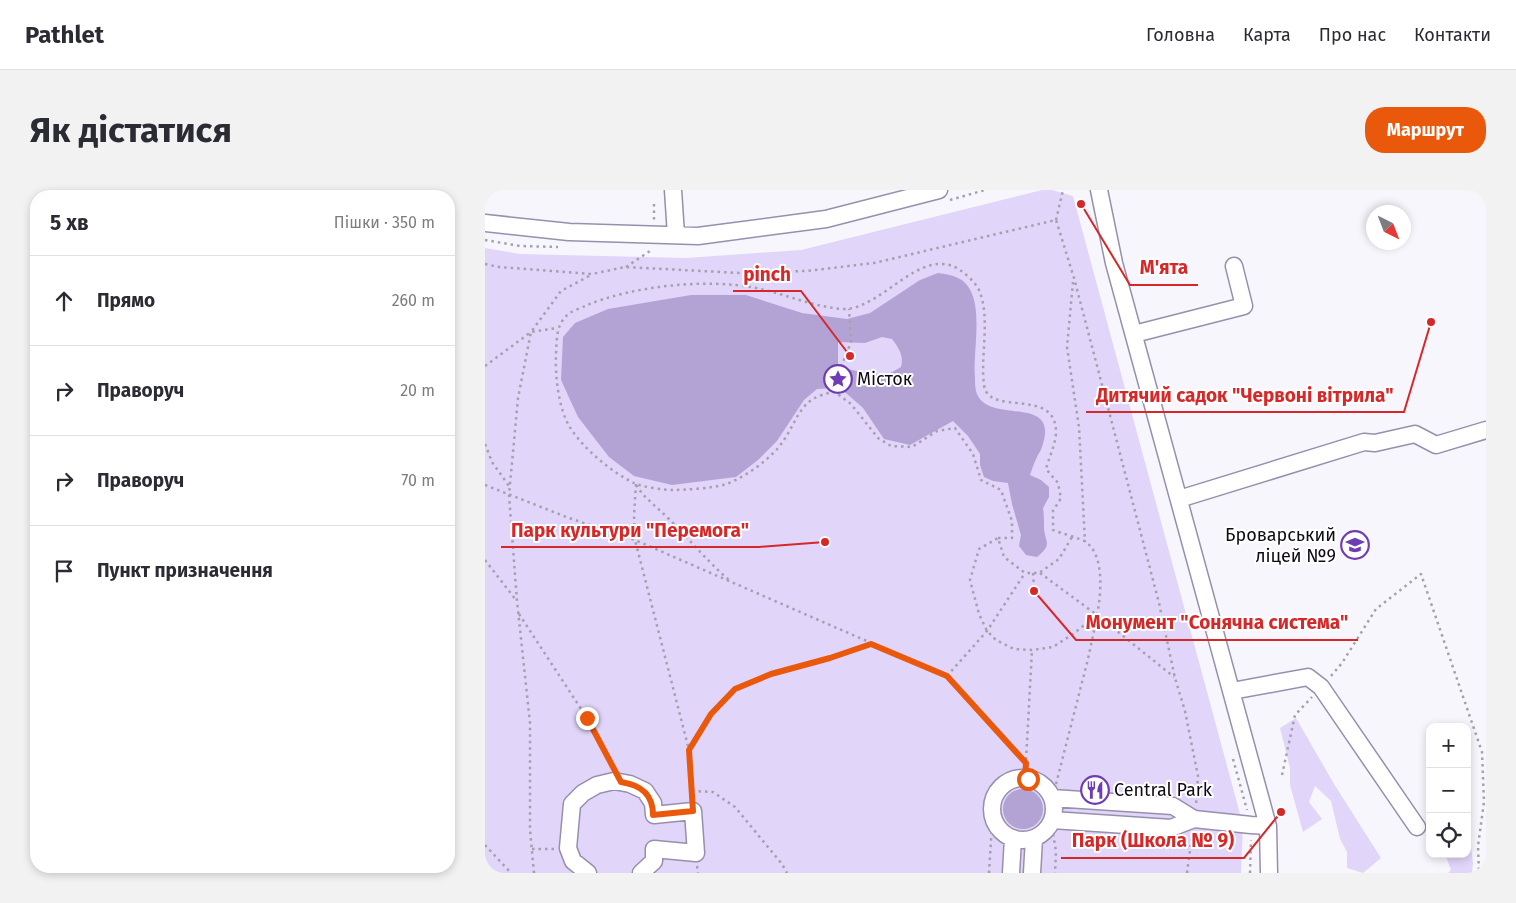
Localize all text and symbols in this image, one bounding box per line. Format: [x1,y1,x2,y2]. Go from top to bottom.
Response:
text: Pathlet [25,21,104,49]
text: Головна [1146,24,1215,46]
text: Карта [1243,24,1291,46]
text: Про нас [1319,24,1386,46]
text: Контакти [1414,24,1491,46]
button: Маршрут [1365,107,1486,153]
text: Як дістатися [30,109,232,151]
north arrow [1366,205,1411,250]
text: 5 хв [50,210,89,236]
text: Пішки · 350 m [334,213,435,232]
callout: М'ята [1130,251,1198,285]
text: М'ята [1140,256,1188,279]
callout: pinch [733,257,801,291]
text: pinch [743,263,791,286]
icon: ahead [50,287,78,315]
text: Прямо [97,289,155,312]
text: 260 m [392,291,435,310]
place icon: Місток [823,364,853,394]
place label: Місток [857,368,913,390]
icon: right [50,377,78,405]
callout: Дитячий садок "Червоні вітрила" [1086,378,1404,412]
text: Праворуч [97,379,184,402]
text: 20 m [400,381,435,400]
text: Дитячий садок "Червоні вітрила" [1095,384,1394,407]
icon: right [50,467,78,495]
text: Праворуч [97,469,184,492]
text: 70 m [401,471,435,490]
callout: Парк культури "Перемога" [501,513,759,547]
text: Парк культури "Перемога" [511,519,749,542]
place label: Броварський ліцей №9 [1225,524,1336,567]
school or university icon: Броварський ліцей №9 [1340,530,1370,560]
icon: arrive [50,557,78,585]
text: Пункт призначення [97,559,273,582]
callout: Монумент "Сонячна система" [1076,606,1358,640]
text: Монумент "Сонячна система" [1086,611,1348,634]
route end [576,707,599,730]
map controls [1426,723,1471,858]
button: + [1426,723,1471,768]
route start [1017,768,1040,791]
button: − [1426,768,1471,813]
restaurant icon: Central Park [1080,775,1110,805]
place label: Central Park [1114,779,1213,801]
button: locate [1426,813,1471,858]
callout: Парк (Школа № 9) [1061,824,1244,858]
text: Парк (Школа № 9) [1072,829,1234,852]

